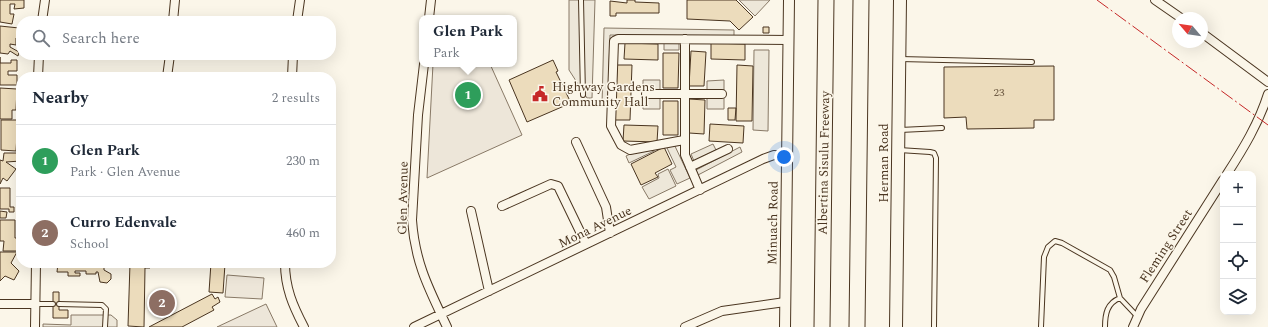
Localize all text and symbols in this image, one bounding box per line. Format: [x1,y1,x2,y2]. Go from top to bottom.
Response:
north arrow [1172,12,1208,48]
popup [419,15,517,67]
search box [16,16,336,60]
text: Glen Park [433,20,503,43]
icon: search [30,27,52,49]
text: Search here [62,27,140,50]
text: Park [433,43,460,63]
place label: Highway Gardens Community Hall [552,77,655,112]
pin: 1 [455,80,481,110]
house number: 23 [994,84,1005,101]
text: Nearby [32,85,88,111]
public building icon: Highway Gardens Community Hall [531,85,549,103]
text: 2 results [272,88,320,108]
street label: Albertina Sisulu Freeway [813,90,835,235]
street label: Herman Road [874,123,894,203]
text: Glen Park [70,139,140,162]
your location [774,147,794,167]
text: 1 [41,151,49,171]
text: 230 m [286,151,320,171]
street label: Glen Avenue [392,161,414,235]
text: Park · Glen Avenue [70,162,180,182]
map controls [1220,171,1256,315]
button: + [1220,171,1256,207]
street label: Minuach Road [762,181,784,265]
street label: Mona Avenue [555,201,635,253]
street label: Fleming Street [1134,205,1198,287]
button: − [1220,207,1256,243]
text: Curro Edenvale [70,211,177,234]
text: 2 [41,223,49,243]
text: 460 m [286,223,320,243]
text: School [70,234,109,254]
button: locate [1220,243,1256,279]
button: layers [1220,279,1256,315]
pin: 2 [149,288,175,318]

